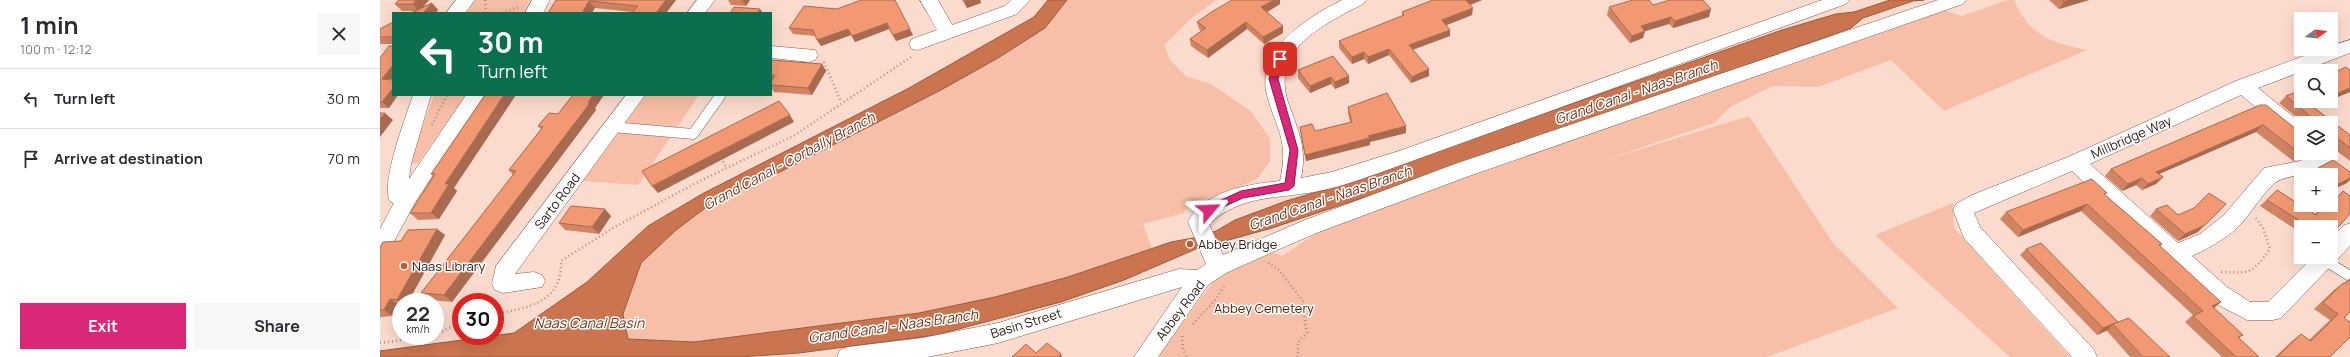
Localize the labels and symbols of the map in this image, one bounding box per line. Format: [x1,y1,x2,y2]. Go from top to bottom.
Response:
north arrow [2294,12,2338,56]
pin [1263,42,1297,76]
water label: Grand Canal - Naas Branch [1552,54,1720,128]
water label: Grand Canal - Corbally Branch [700,107,879,214]
street label: Millbridge Way [2088,111,2174,163]
water label: Grand Canal - Naas Branch [1246,160,1414,234]
street label: Sarto Road [530,169,584,233]
position arrow [1188,189,1230,231]
place label: Abbey Bridge [1198,235,1278,253]
marker: Abbey Bridge [1185,239,1195,249]
place label: Naas Library [412,257,485,275]
marker: Naas Library [399,261,409,271]
street label: Abbey Road [1151,276,1209,344]
speed limit sign: 30 [452,293,504,345]
park label: Abbey Cemetery [1214,299,1314,317]
water label: Grand Canal - Naas Branch [807,304,980,347]
street label: Basin Street [988,304,1064,342]
water label: Naas Canal Basin [534,313,645,332]

